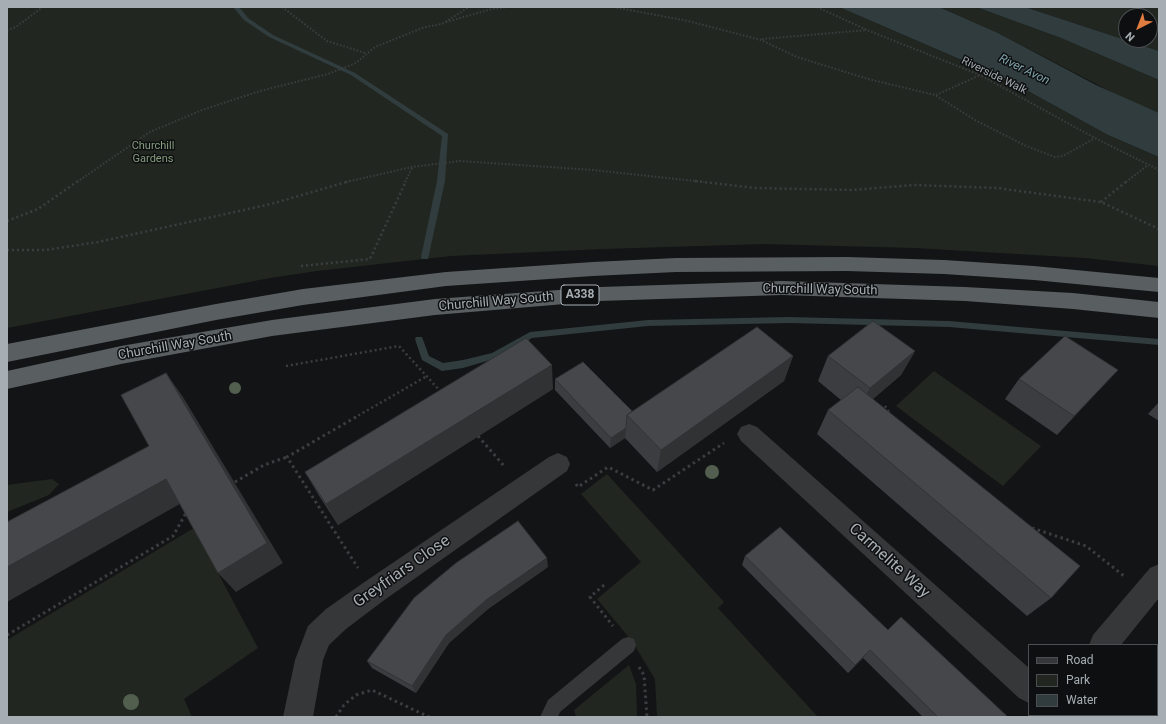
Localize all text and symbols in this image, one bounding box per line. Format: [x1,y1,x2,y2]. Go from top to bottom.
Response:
north arrow [1118,8,1158,48]
text: N [1123,29,1138,44]
water label: River Avon [996,52,1052,88]
street label: Riverside Walk [959,54,1029,98]
park label: Churchill Gardens [132,139,174,165]
street label: Churchill Way South [762,281,878,299]
road number: A338 [561,285,599,305]
street label: Churchill Way South [438,289,554,315]
street label: Churchill Way South [117,328,233,364]
street label: Carmelite Way [844,520,934,602]
street label: Greyfriars Close [350,532,454,612]
legend [1028,644,1158,716]
text: Road [1066,653,1094,667]
text: Park [1066,673,1090,687]
text: Water [1066,693,1097,707]

